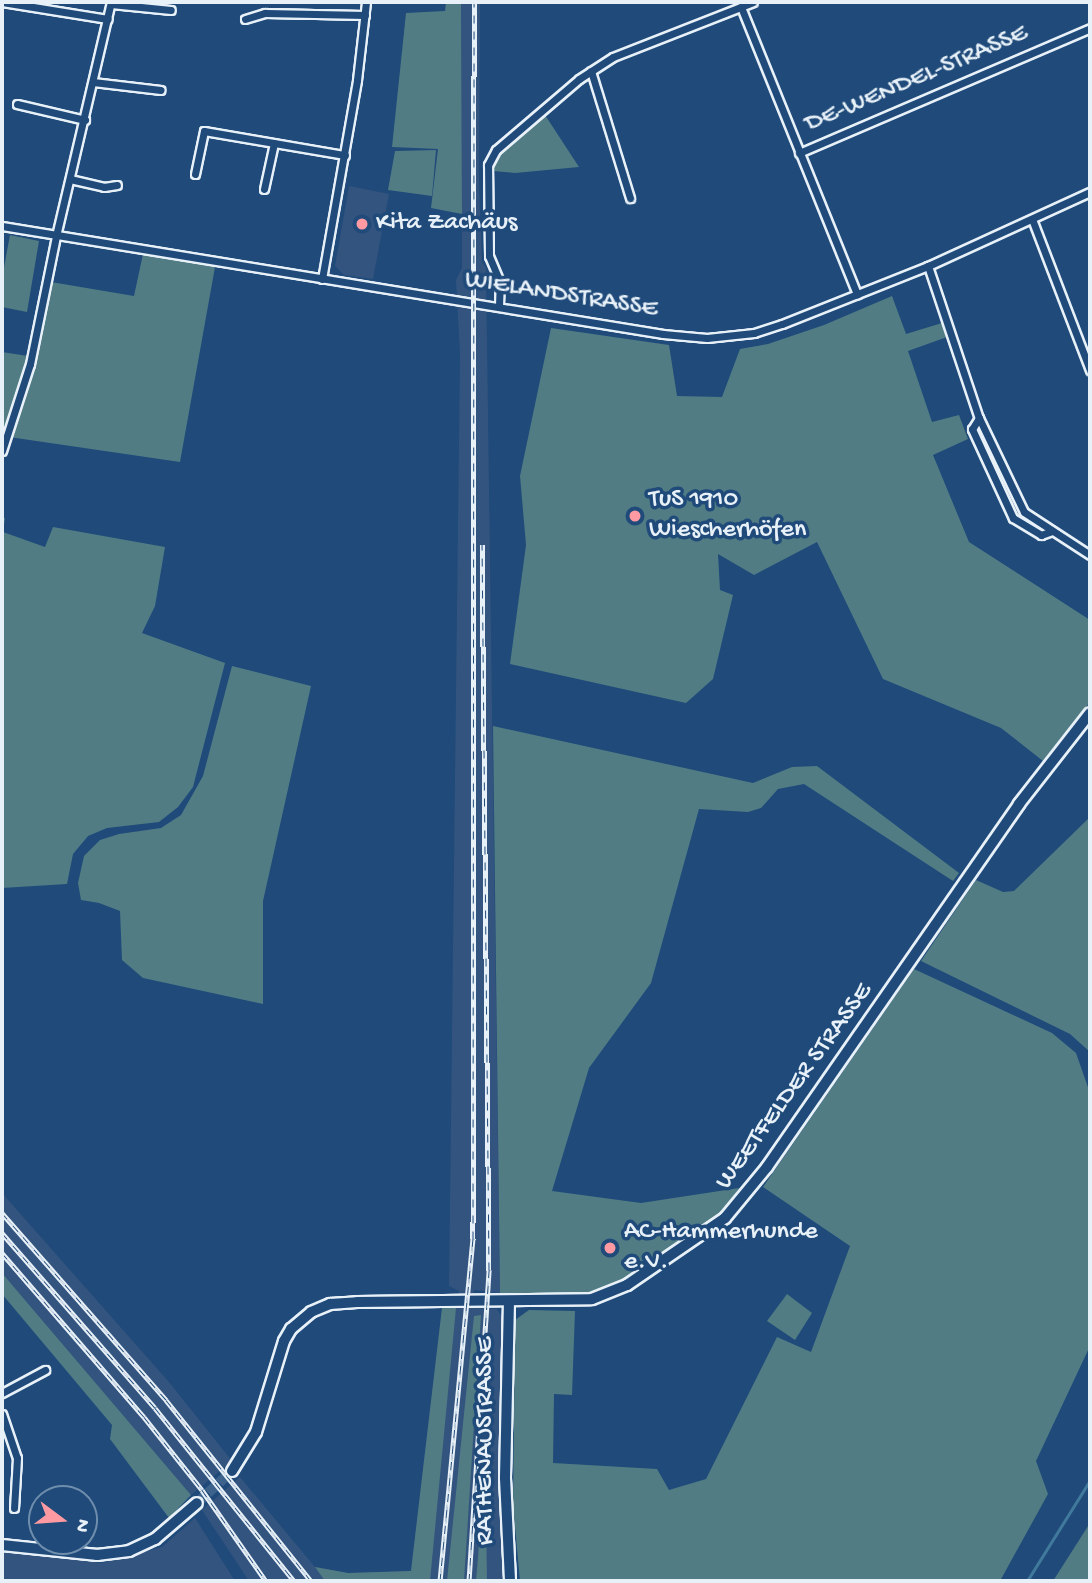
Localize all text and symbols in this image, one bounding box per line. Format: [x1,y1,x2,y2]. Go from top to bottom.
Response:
street label: DE-WENDEL-STRASSE [801,19,1033,141]
place label: Kita Zachäus [376,208,517,240]
marker: Kita Zachäus [354,216,370,232]
street label: WIELANDSTRASSE [462,265,660,327]
place label: TuS 1910 Wiescherhöfen [649,485,806,546]
marker: TuS 1910 Wiescherhöfen [627,508,643,524]
street label: WEETFELDER STRASSE [710,978,880,1196]
place label: AC-Hammerhunde e.V. [624,1217,818,1278]
marker: AC-Hammerhunde e.V. [602,1240,618,1256]
street label: RATHENAUSTRASSE [471,1337,503,1545]
north arrow [28,1485,98,1555]
text: N [69,1516,95,1535]

